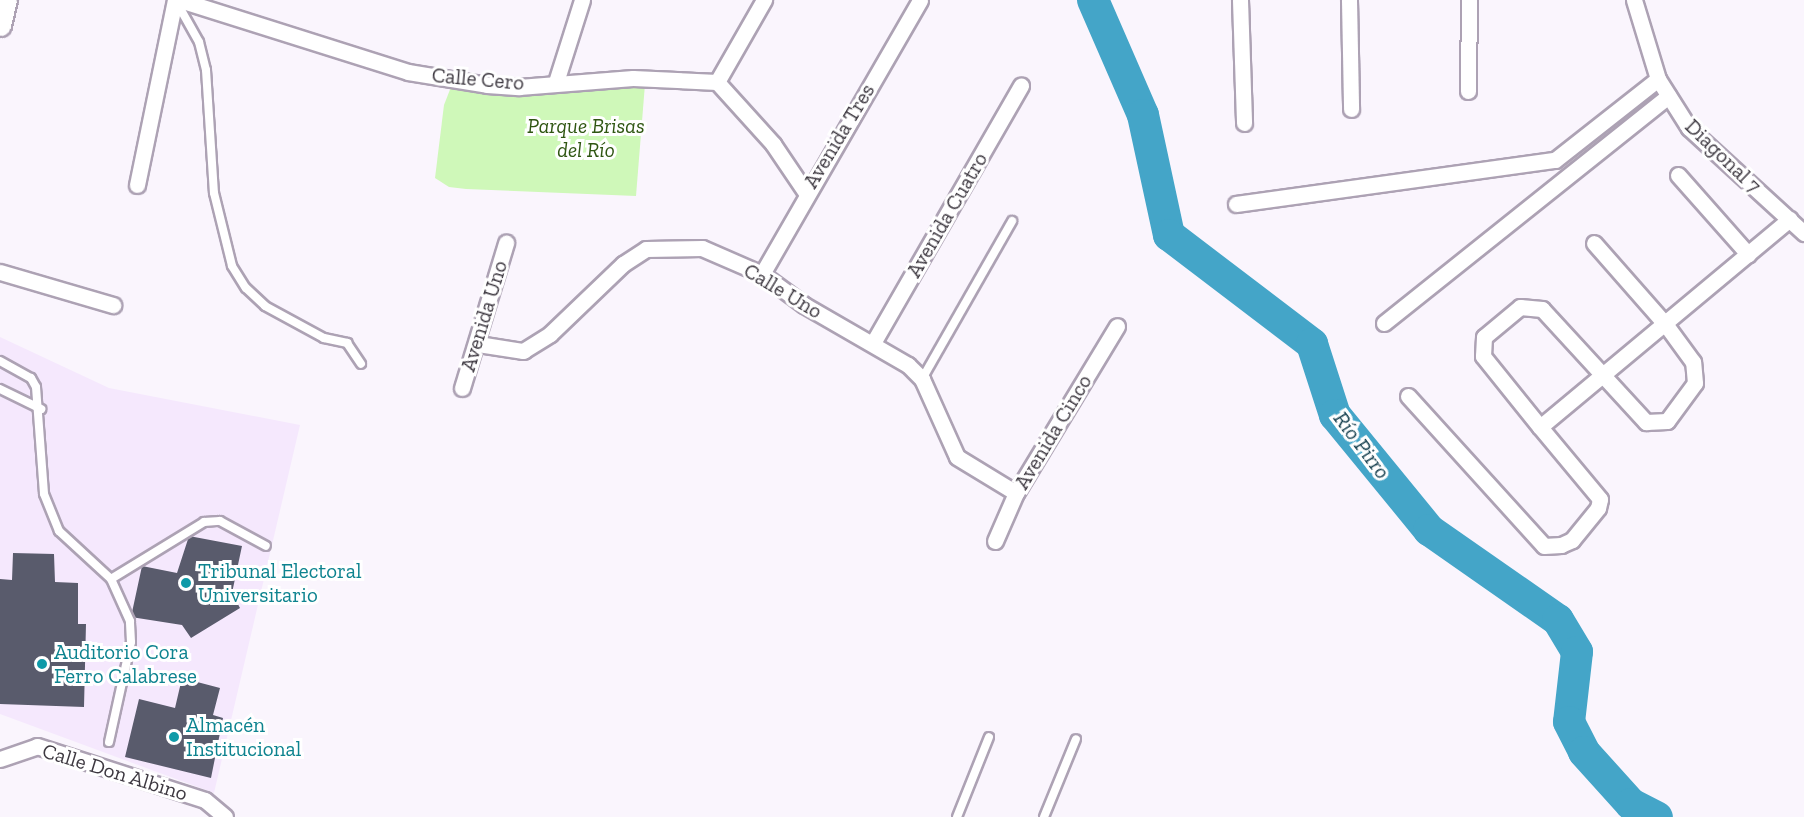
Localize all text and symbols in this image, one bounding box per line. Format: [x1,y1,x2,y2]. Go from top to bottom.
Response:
street label: Calle Cero [431,62,525,96]
street label: Avenida Tres [798,79,880,193]
park label: Parque Brisas del Río [527,113,645,163]
street label: Diagonal 7 [1680,114,1766,198]
street label: Avenida Cuatro [901,148,993,282]
street label: Avenida Uno [455,258,513,374]
street label: Calle Uno [739,258,827,324]
street label: Avenida Cinco [1009,370,1097,494]
water label: Río Pirro [1328,406,1396,484]
place label: Tribunal Electoral Universitario [198,558,362,608]
marker: Tribunal Electoral Universitario [179,576,193,590]
place label: Auditorio Cora Ferro Calabrese [54,639,197,689]
marker: Auditorio Cora Ferro Calabrese [35,657,49,671]
place label: Almacén Institucional [186,712,301,762]
marker: Almacén Institucional [167,730,181,744]
street label: Calle Don Albino [39,738,191,806]

